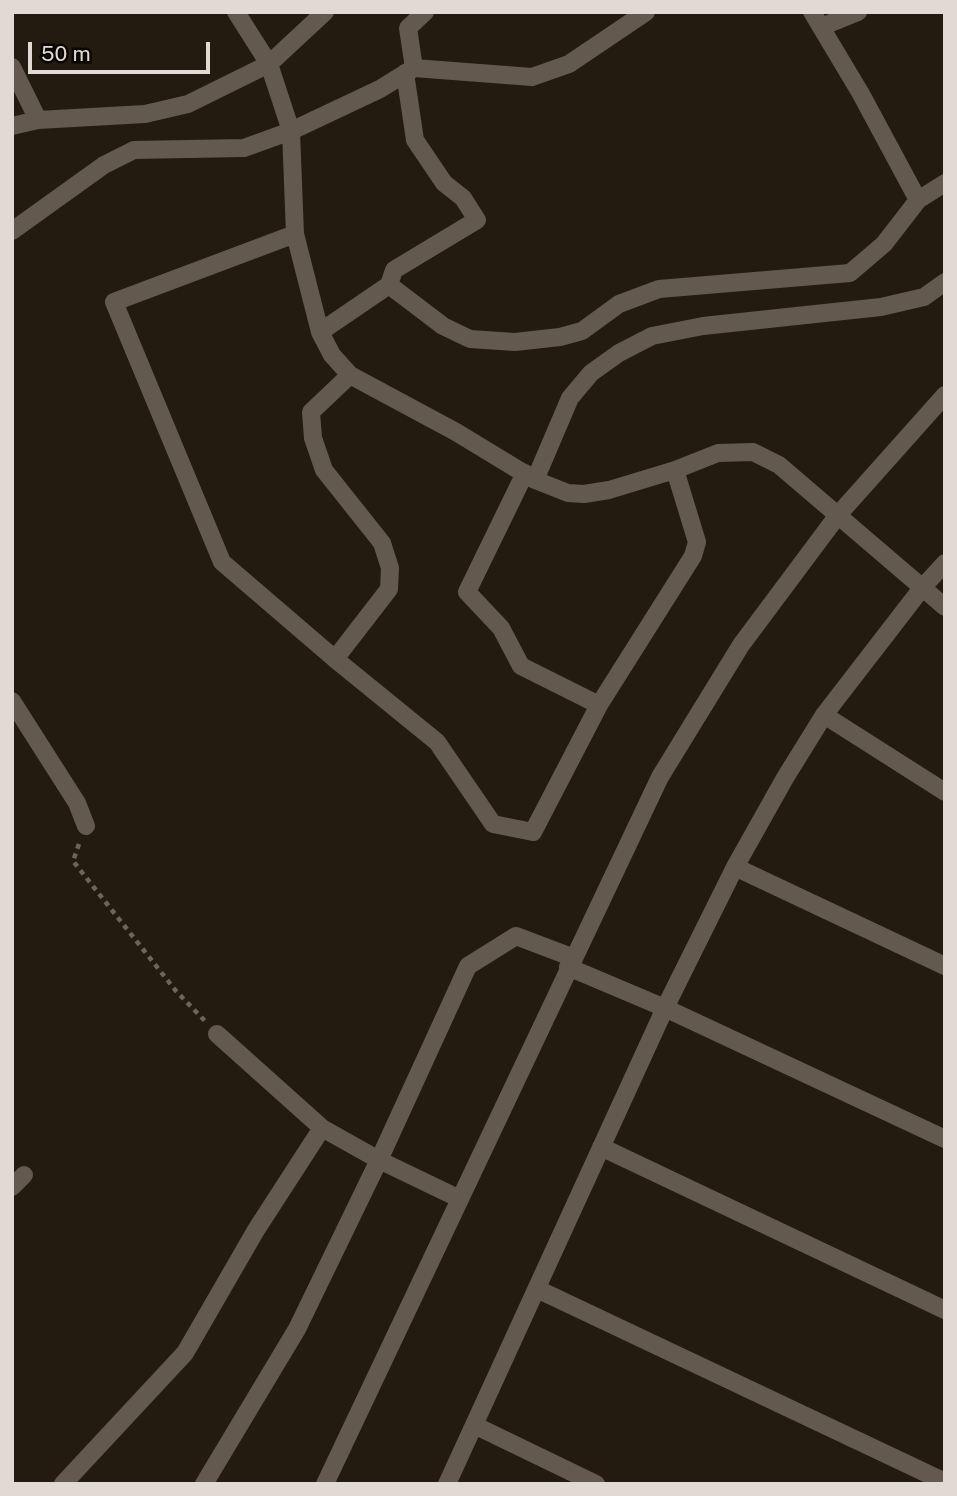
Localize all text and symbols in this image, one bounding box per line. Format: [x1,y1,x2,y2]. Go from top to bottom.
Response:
scale bar [32,28,214,72]
text: 50 m [41,41,91,66]

